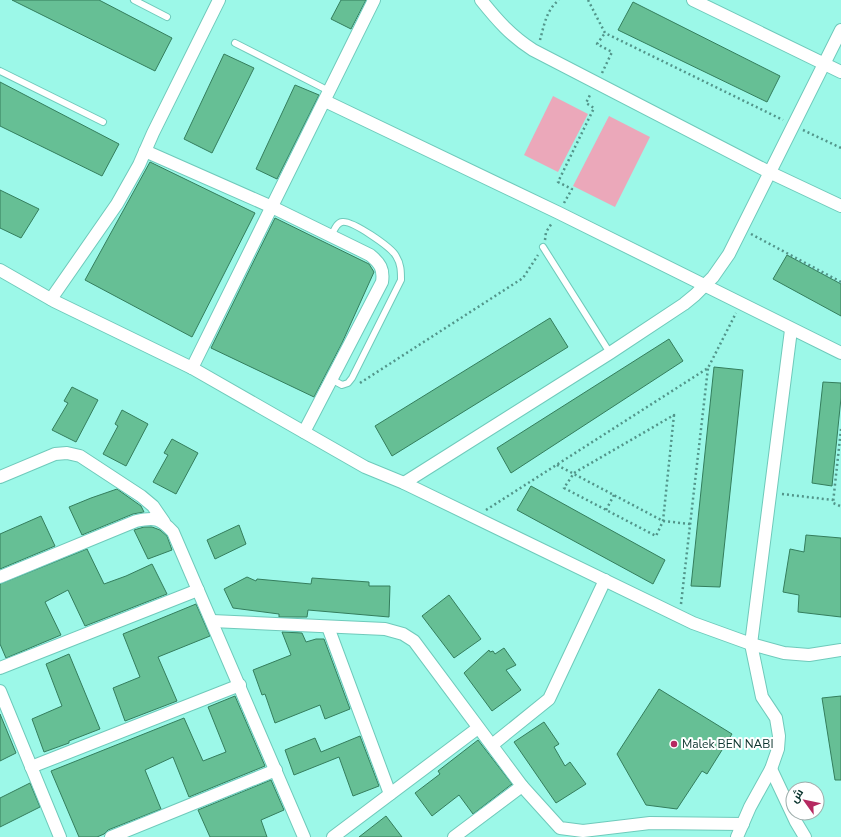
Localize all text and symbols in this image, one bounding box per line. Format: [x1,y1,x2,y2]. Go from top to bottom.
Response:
place label: Malek BEN NABI [682,736,773,752]
marker: Malek BEN NABI [669,739,679,749]
north arrow [785,781,825,821]
text: ش [787,786,807,806]

